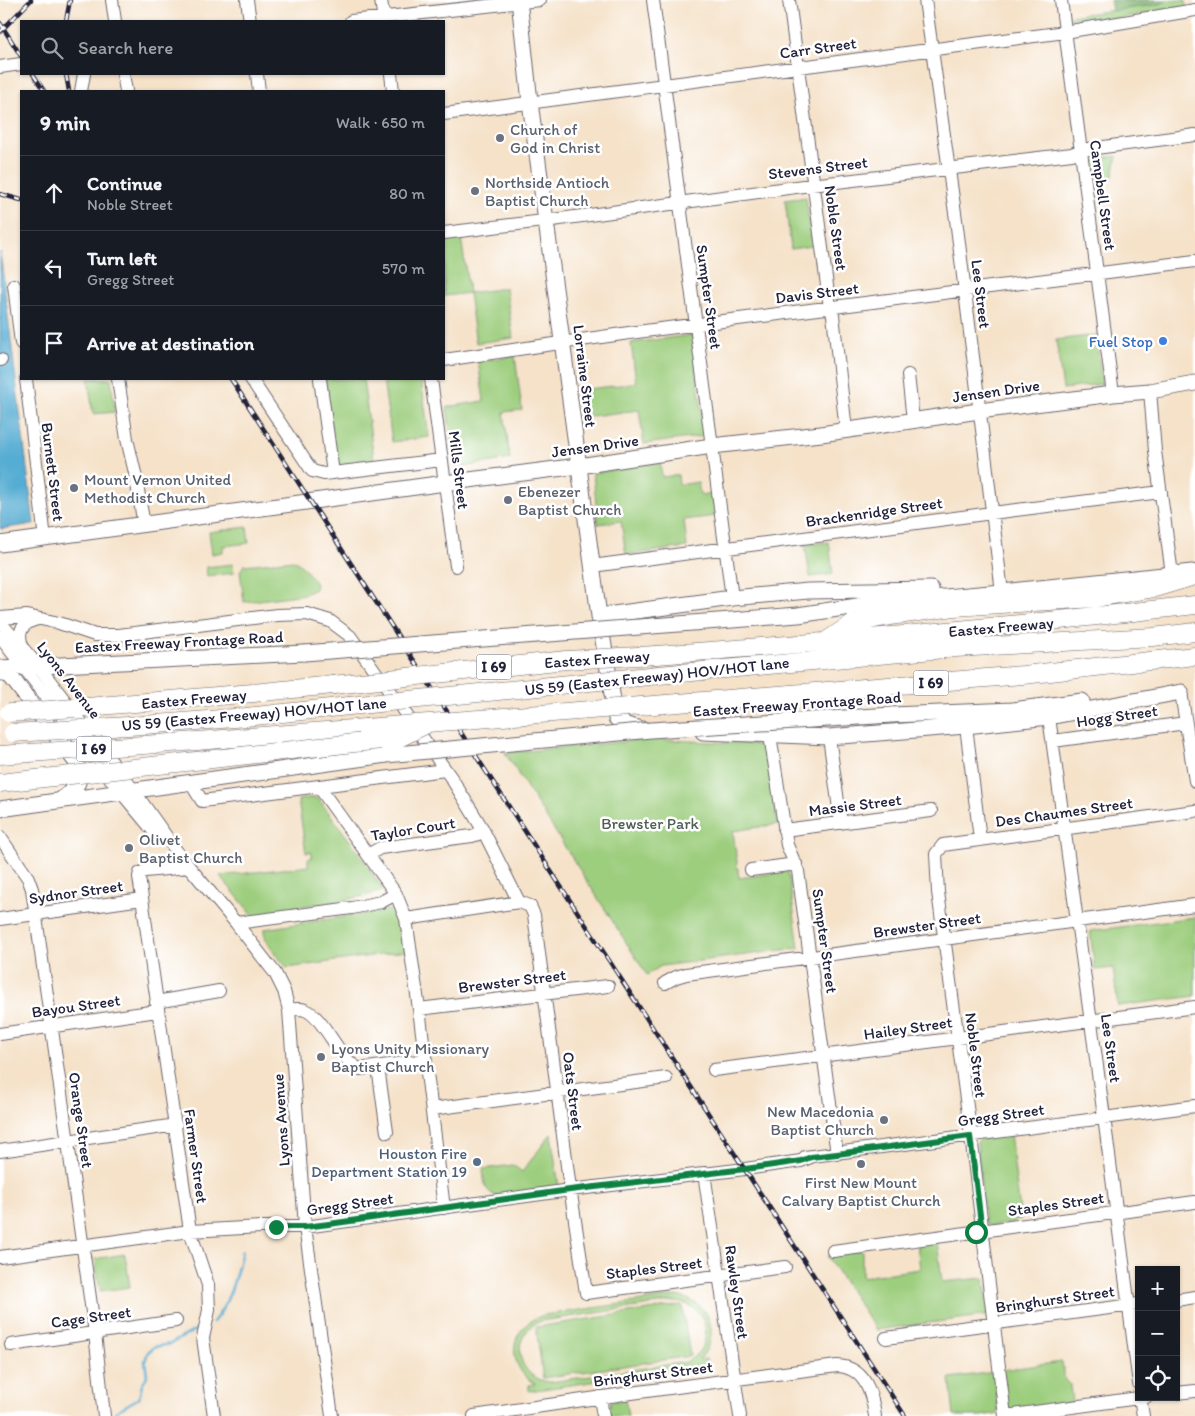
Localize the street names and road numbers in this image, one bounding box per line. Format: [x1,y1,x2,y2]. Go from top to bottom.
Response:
street label: Carr Street [778,33,858,63]
street label: Campbell Street [1086,139,1120,251]
street label: Stevens Street [767,152,869,184]
street label: Noble Street [821,184,851,272]
street label: Sumpter Street [692,243,726,351]
street label: Lee Street [967,258,995,330]
street label: Davis Street [774,278,860,308]
street label: Lorraine Street [569,324,601,428]
street label: Jensen Drive [951,375,1041,407]
street label: Burnett Street [38,422,68,522]
street label: Mills Street [445,430,473,510]
street label: Jensen Drive [550,430,640,462]
street label: Brackenridge Street [804,493,944,531]
street label: Eastex Freeway [948,613,1055,641]
street label: Eastex Freeway Frontage Road [74,627,284,657]
street label: Lyons Avenue [33,638,105,722]
street label: Eastex Freeway [544,646,651,672]
street label: US 59 (Eastex Freeway) HOV/HOT lane [524,653,790,699]
road number: I 69 [476,654,512,680]
road number: I 69 [914,670,948,696]
street label: Eastex Freeway [141,685,248,713]
street label: Eastex Freeway Frontage Road [692,687,902,721]
street label: US 59 (Eastex Freeway) HOV/HOT lane [121,693,387,735]
street label: Hogg Street [1075,701,1159,731]
road number: I 69 [76,736,112,762]
street label: Massie Street [808,790,902,820]
street label: Des Chaumes Street [994,793,1134,831]
street label: Taylor Court [369,813,457,845]
street label: Sydnor Street [28,876,124,908]
street label: Sumpter Street [808,887,842,995]
street label: Brewster Street [872,908,982,942]
street label: Brewster Street [457,965,567,997]
street label: Bayou Street [30,990,122,1022]
street label: Noble Street [961,1011,991,1099]
street label: Hailey Street [862,1012,954,1044]
street label: Lee Street [1097,1012,1125,1084]
street label: Oats Street [559,1051,587,1131]
street label: Orange Street [65,1071,97,1169]
street label: Lyons Avenue [268,1073,294,1167]
street label: Gregg Street [956,1100,1046,1130]
street label: Farmer Street [180,1108,212,1204]
street label: Staples Street [1007,1188,1105,1220]
street label: Gregg Street [305,1189,395,1219]
street label: Rawley Street [721,1244,753,1340]
street label: Staples Street [605,1253,703,1283]
street label: Bringhurst Street [994,1281,1116,1317]
street label: Cage Street [50,1302,132,1332]
street label: Bringhurst Street [592,1357,714,1391]

